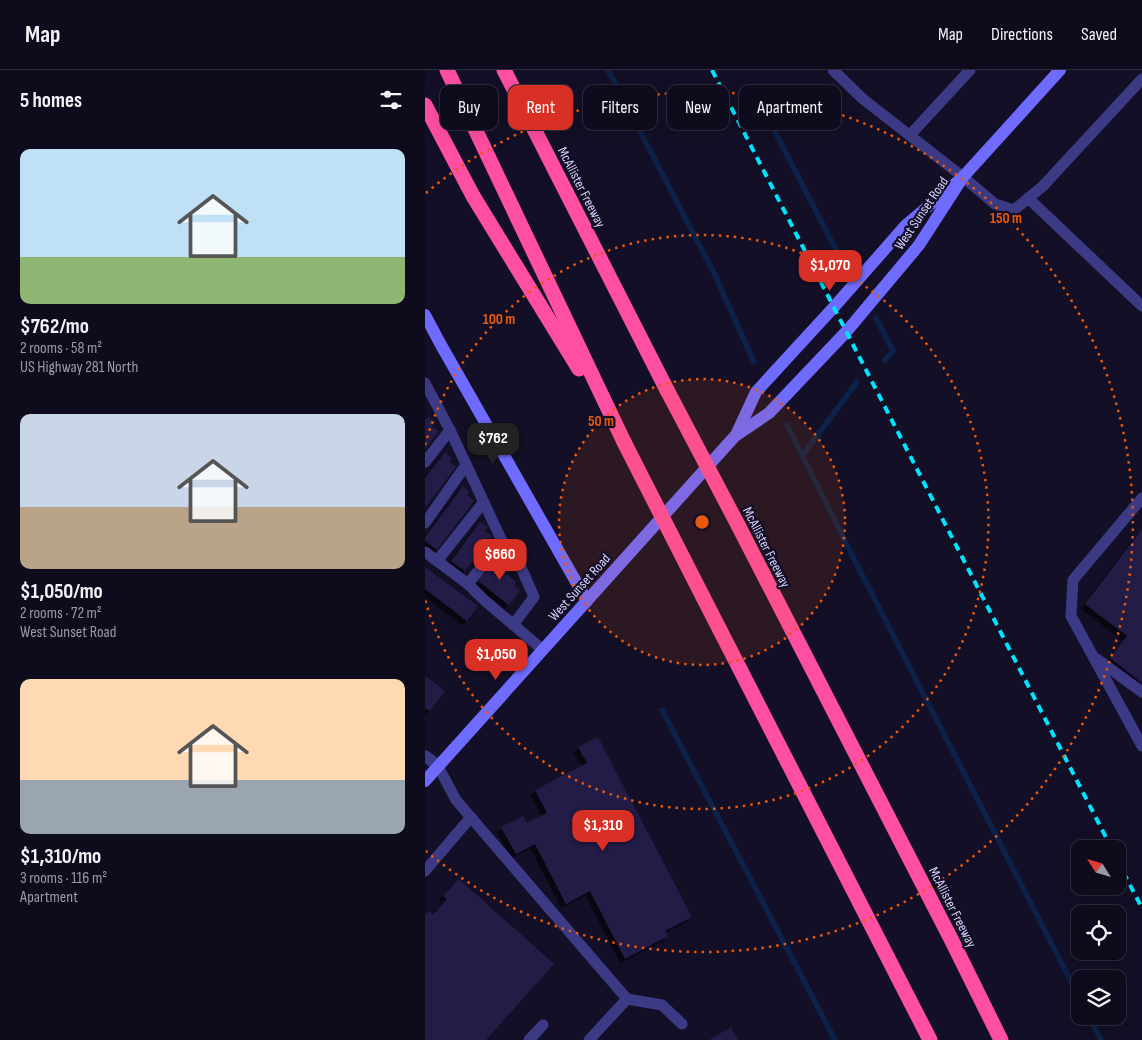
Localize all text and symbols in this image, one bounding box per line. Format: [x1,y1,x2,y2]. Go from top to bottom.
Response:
text: Map [25,20,60,49]
text: Map [938,24,963,45]
text: Directions [991,24,1053,45]
text: Saved [1081,24,1117,45]
chip: Buy [440,85,498,130]
chip: Rent [508,85,573,130]
chip: Filters [583,85,657,130]
chip: New [667,85,729,130]
chip: Apartment [739,85,841,130]
icon: filters [377,86,405,114]
text: 5 homes [20,88,82,113]
street label: McAllister Freeway [554,144,609,231]
street label: West Sunset Road [891,173,952,253]
icon: home [168,181,258,271]
text: 150 m [990,209,1022,228]
pin: $1,070 [789,250,871,292]
text: $1,070 [810,256,850,275]
text: 100 m [483,310,515,329]
text: $762/mo [20,314,89,339]
text: 2 rooms · 58 m² [20,339,102,358]
text: US Highway 281 North [20,358,138,377]
text: 50 m [588,412,614,431]
pin: $762 [463,422,523,465]
text: $762 [478,429,508,448]
icon: home [168,446,258,536]
street label: McAllister Freeway [739,504,794,591]
centre of rings [693,513,711,531]
pin: $660 [470,538,530,581]
text: $660 [485,545,515,564]
street label: West Sunset Road [545,550,614,624]
text: $1,050/mo [20,579,103,604]
text: 2 rooms · 72 m² [20,604,102,623]
text: West Sunset Road [20,623,116,642]
pin: $1,050 [455,638,537,681]
text: $1,050 [476,645,516,664]
icon: home [168,711,258,801]
pin: $1,310 [562,810,644,852]
text: $1,310 [583,816,623,835]
north arrow [1071,840,1126,895]
map controls [1071,840,1126,1025]
text: $1,310/mo [20,844,101,869]
street label: McAllister Freeway [925,864,980,951]
text: 3 rooms · 116 m² [20,869,107,888]
text: Apartment [20,888,78,907]
button: locate [1071,905,1126,960]
button: layers [1071,970,1126,1025]

